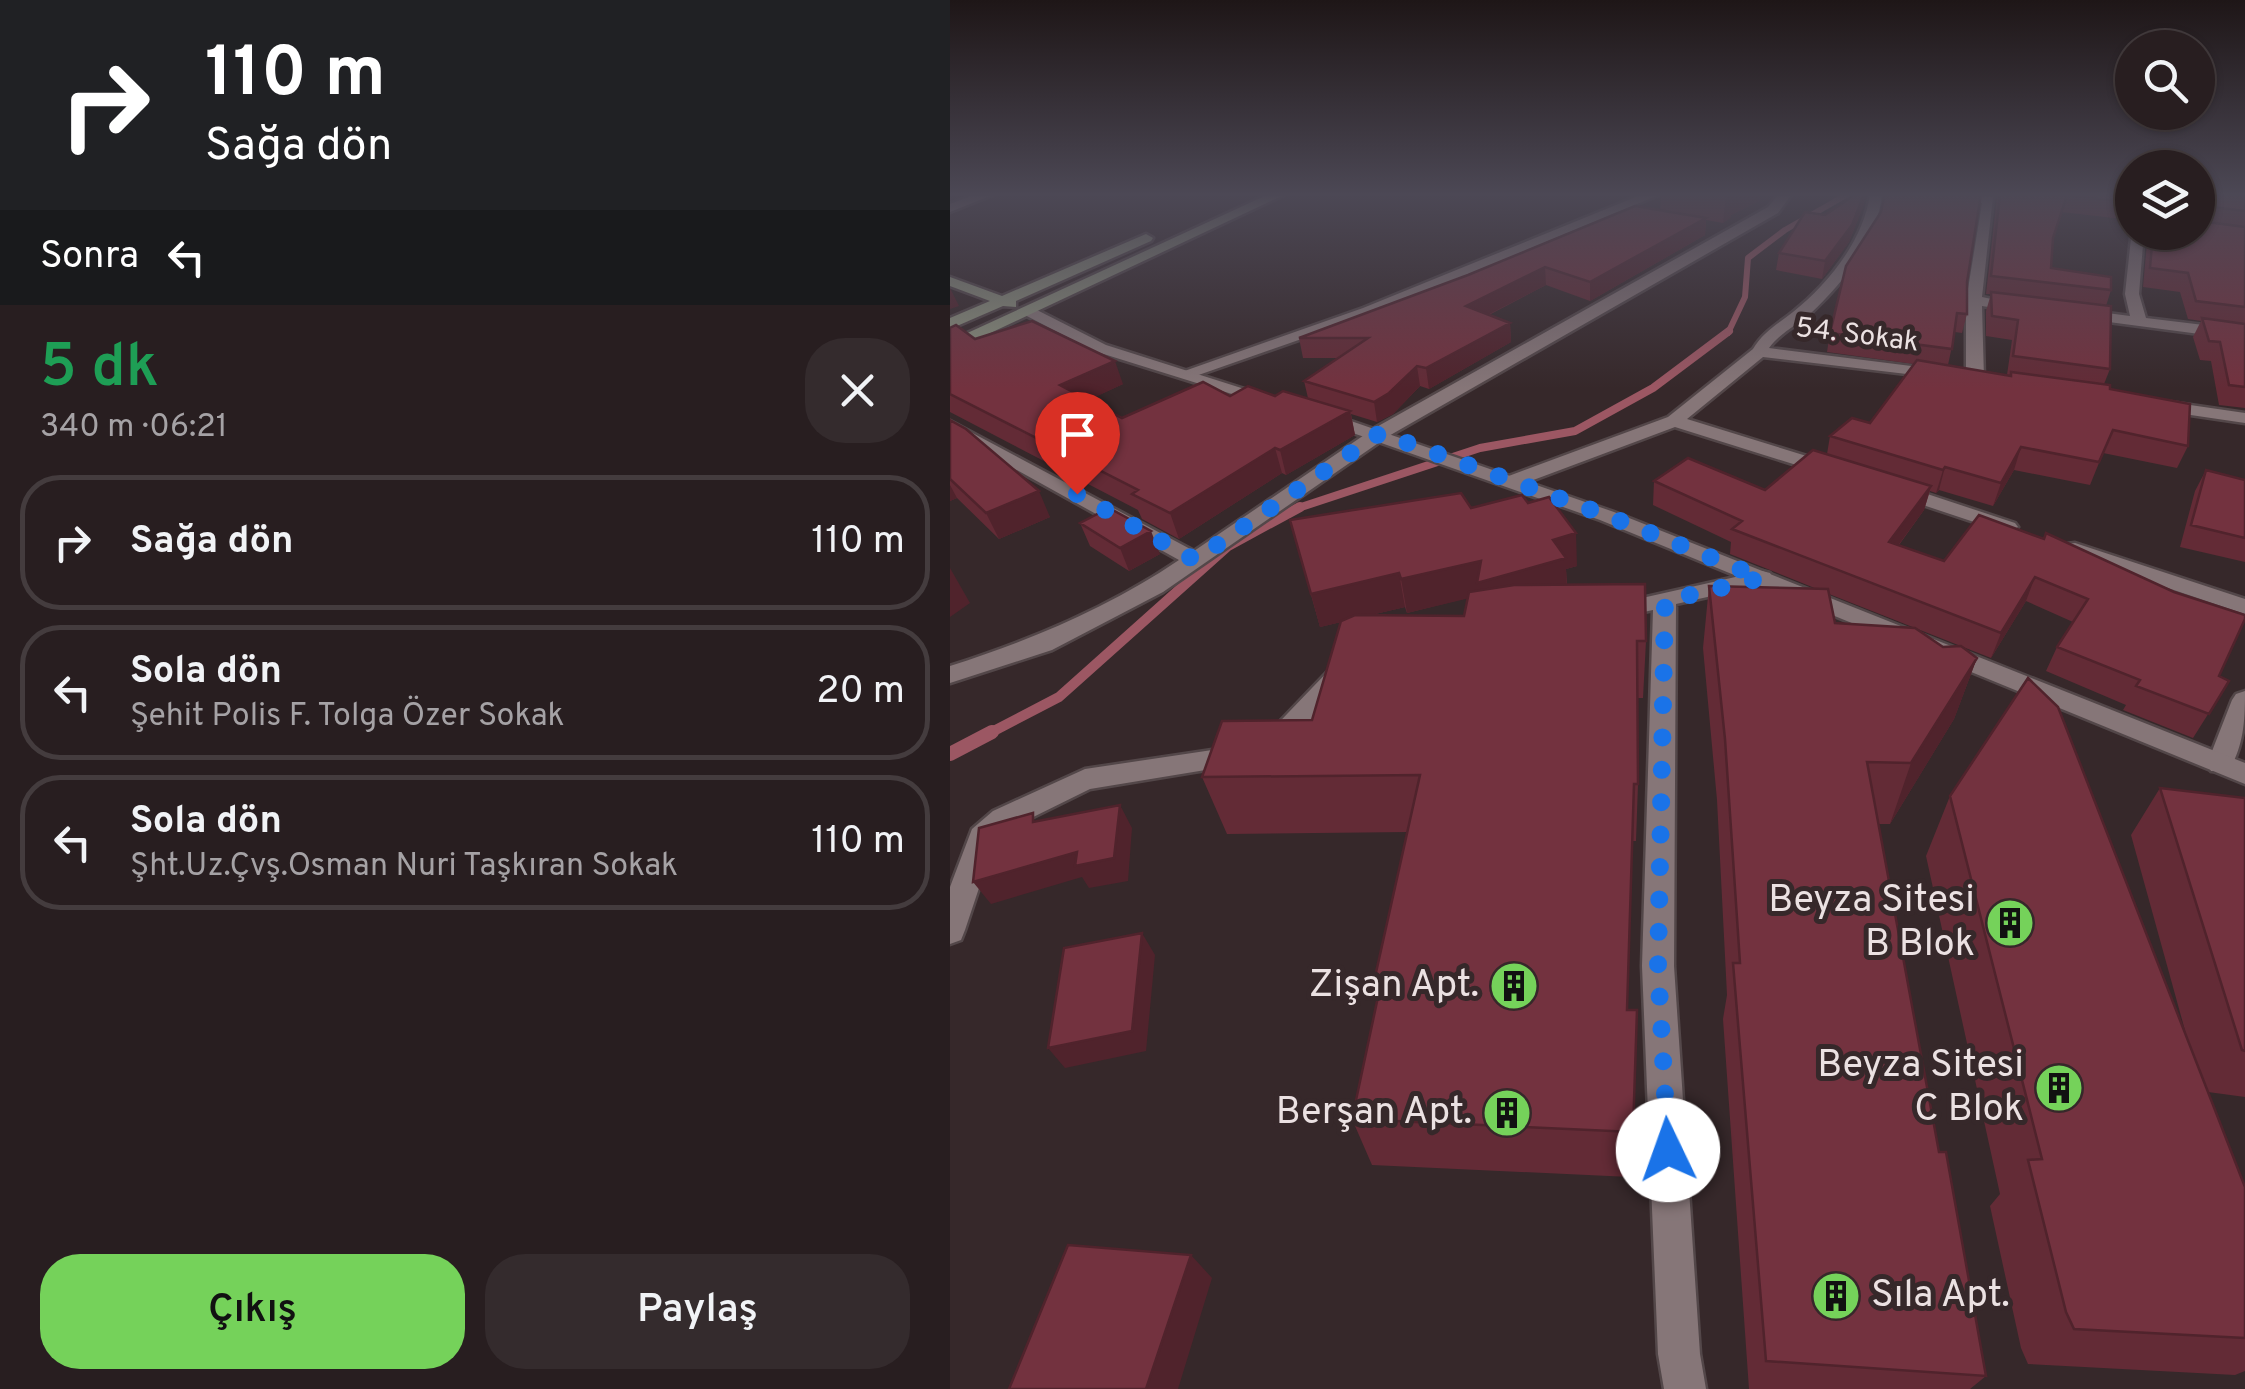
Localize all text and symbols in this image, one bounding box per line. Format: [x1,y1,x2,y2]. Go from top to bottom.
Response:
map controls [2115,30,2215,250]
button: search [2115,30,2215,130]
text: 110 m [205,32,386,121]
icon: right [40,40,170,170]
text: Sağa dön [205,119,392,176]
button: layers [2115,150,2215,250]
icon: left [159,230,214,285]
text: Sonra [40,233,139,282]
street label: 54. Sokak [1793,311,1921,361]
text: 5 dk [40,332,159,408]
button: close [805,338,910,443]
pin [1035,392,1120,495]
icon: arrive [1050,407,1105,462]
text: 340 m · 06:21 [40,408,228,448]
icon: right [45,515,100,570]
text: Sağa dön [130,518,294,567]
text: 110 m [811,518,905,567]
text: Sola dön [130,648,282,697]
icon: left [45,665,100,720]
text: 20 m [816,668,905,717]
text: Şehit Polis F. Tolga Özer Sokak [130,697,564,737]
text: Sola dön [130,798,282,847]
icon: left [45,815,100,870]
text: 110 m [811,818,905,867]
text: Şht.Uz.Çvş.Osman Nuri Taşkıran Sokak [130,847,678,887]
place label: Beyza Sitesi B Blok [1768,877,1975,970]
building icon: Beyza Sitesi B Blok [1984,897,2036,949]
building icon: Zişan Apt. [1488,960,1540,1012]
place label: Zişan Apt. [1309,962,1479,1011]
place label: Beyza Sitesi C Blok [1817,1042,2024,1135]
building icon: Beyza Sitesi C Blok [2033,1062,2085,1114]
building icon: Berşan Apt. [1481,1087,1533,1139]
place label: Berşan Apt. [1276,1089,1472,1138]
position arrow [1616,1098,1720,1202]
button: Çıkış [40,1254,465,1369]
button: Paylaş [485,1254,910,1369]
building icon: Sıla Apt. [1810,1270,1862,1322]
place label: Sıla Apt. [1871,1272,2010,1321]

